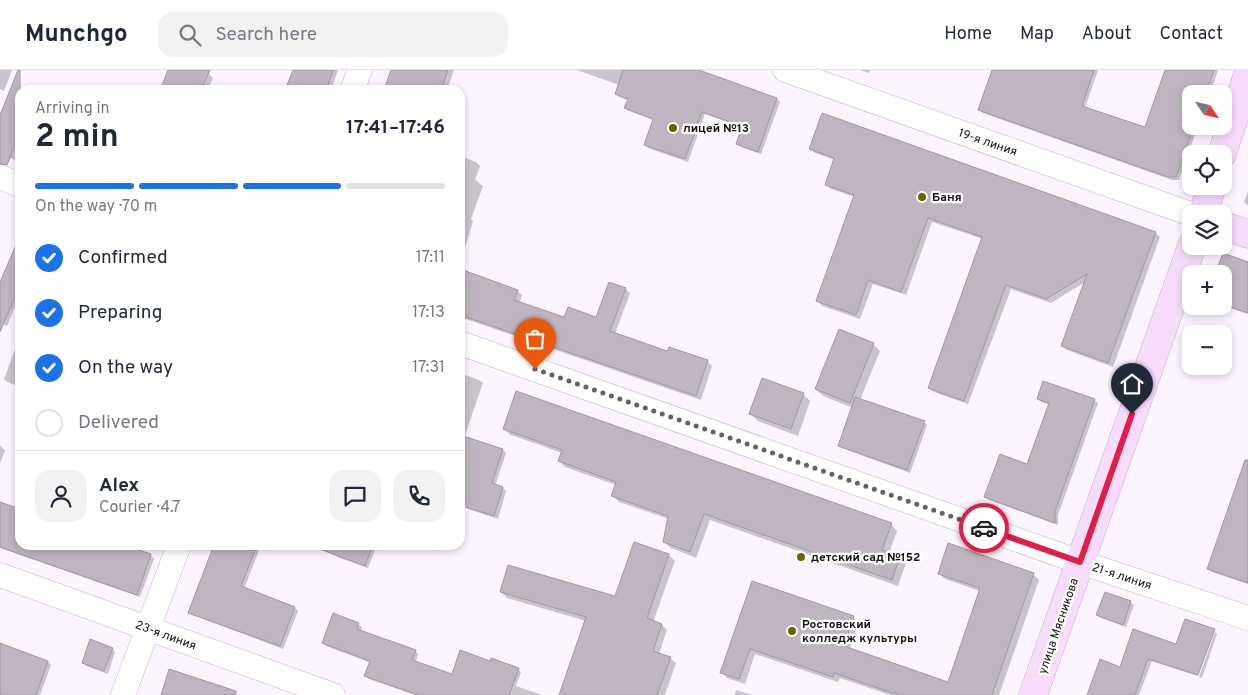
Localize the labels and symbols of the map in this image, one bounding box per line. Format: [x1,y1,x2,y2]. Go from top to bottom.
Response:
north arrow [1182,85,1232,135]
place label: лицей №13 [683,121,749,137]
marker: лицей №13 [667,122,679,134]
street label: 19-я линия [956,125,1019,160]
place label: Баня [932,190,962,206]
marker: Баня [916,191,928,203]
pin [514,318,556,369]
pin [1111,363,1153,414]
courier [959,503,1009,553]
place label: детский сад №152 [811,550,920,566]
marker: детский сад №152 [795,551,807,563]
street label: 21-я линия [1090,560,1154,594]
street label: улица Мясникова [1035,576,1083,676]
street label: 23-я линия [133,617,198,654]
place label: Ростовский колледж культуры [802,617,917,647]
marker: Ростовский колледж культуры [786,625,798,637]

